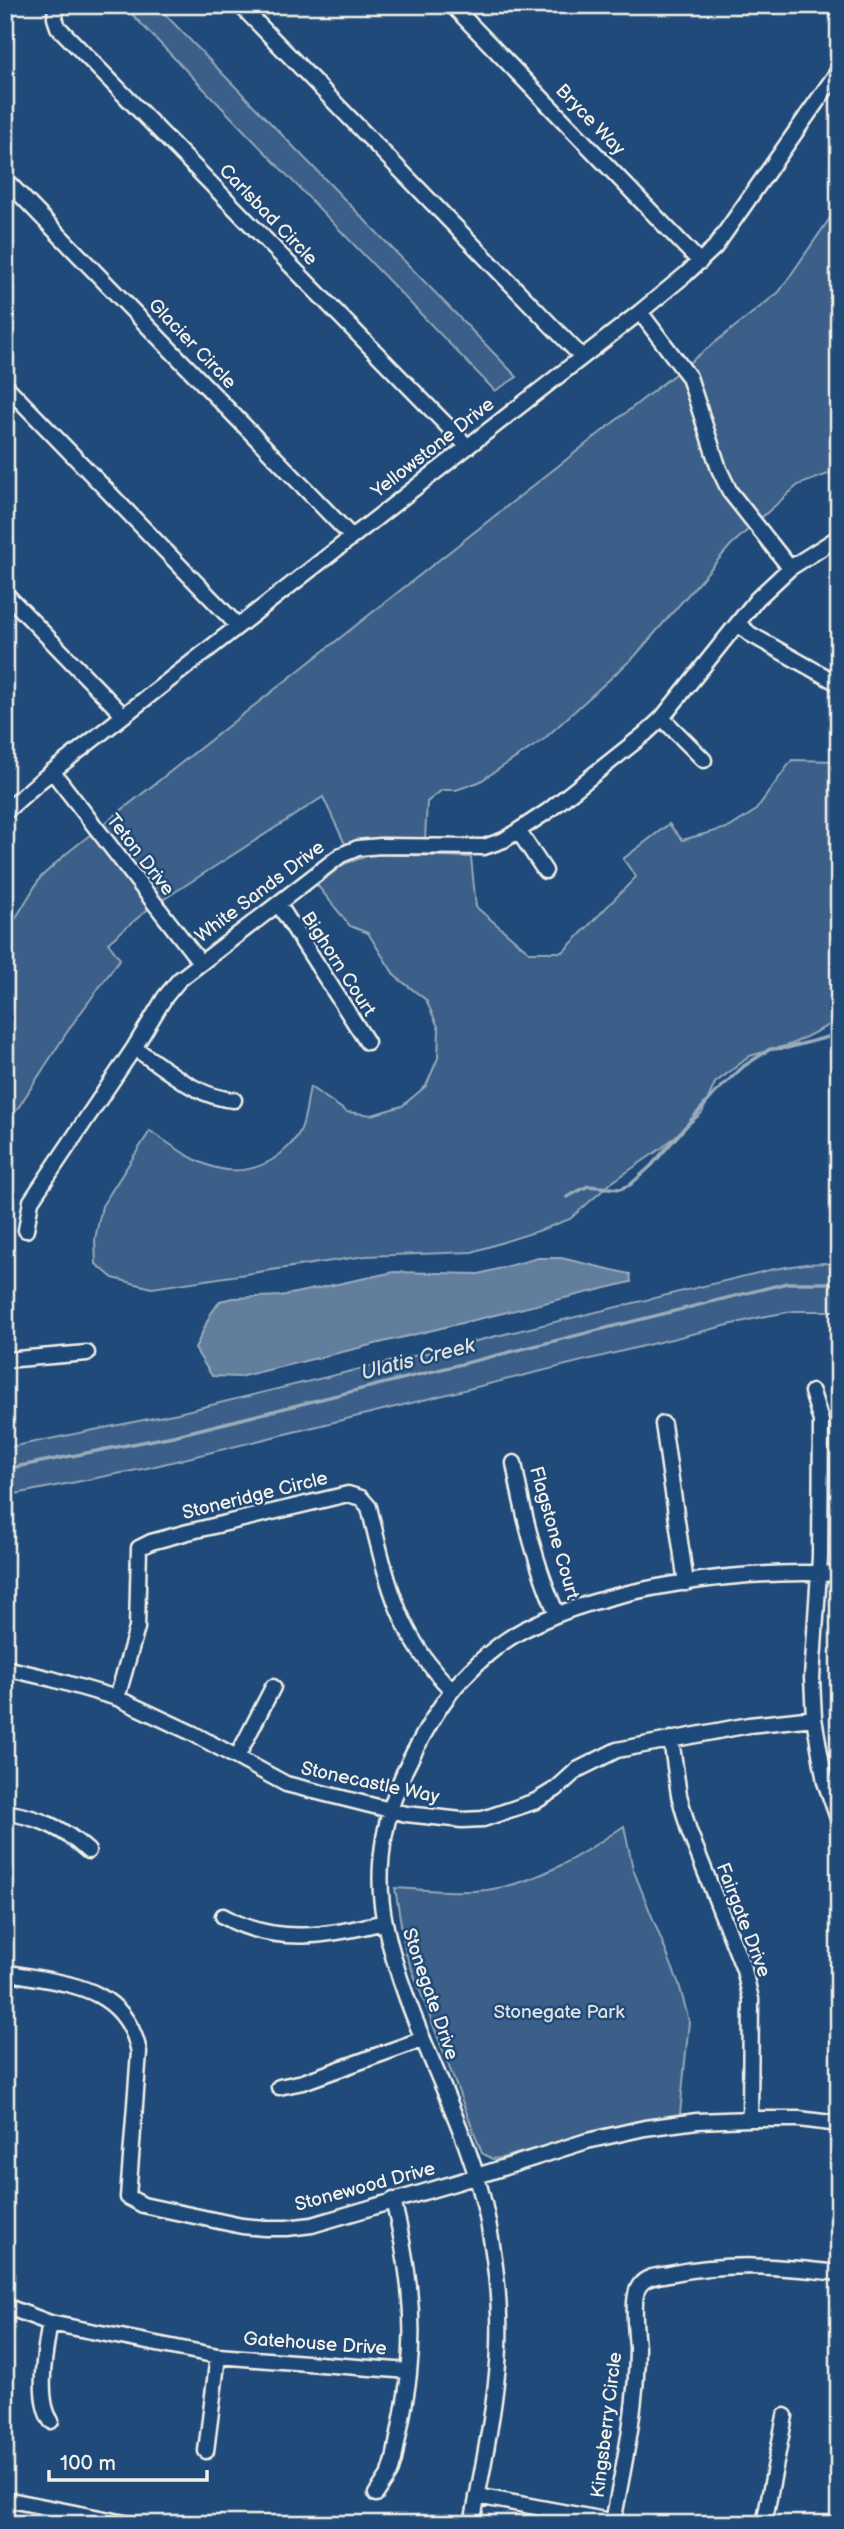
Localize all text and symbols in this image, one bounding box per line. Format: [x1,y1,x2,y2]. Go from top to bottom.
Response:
street label: Bryce Way [550,80,630,161]
street label: Carlsbad Circle [214,159,322,271]
street label: Glacier Circle [143,294,241,394]
street label: Yellowstone Drive [366,393,499,504]
street label: Teton Drive [101,810,179,900]
street label: White Sands Drive [191,836,329,948]
street label: Bighorn Court [296,907,380,1021]
water label: Ulatis Creek [359,1333,478,1385]
street label: Flagstone Court [524,1464,584,1602]
street label: Stoneridge Circle [180,1467,330,1525]
street label: Stonecastle Way [299,1757,442,1809]
street label: Fairgate Drive [711,1860,775,1980]
street label: Stonegate Drive [397,1925,463,2063]
park label: Stonegate Park [493,2001,625,2024]
street label: Stonewood Drive [292,2157,438,2217]
street label: Gatehouse Drive [243,2328,387,2360]
street label: Kingsberry Circle [587,2351,627,2499]
scale bar [49,2438,206,2482]
text: 100 m [60,2451,116,2476]

